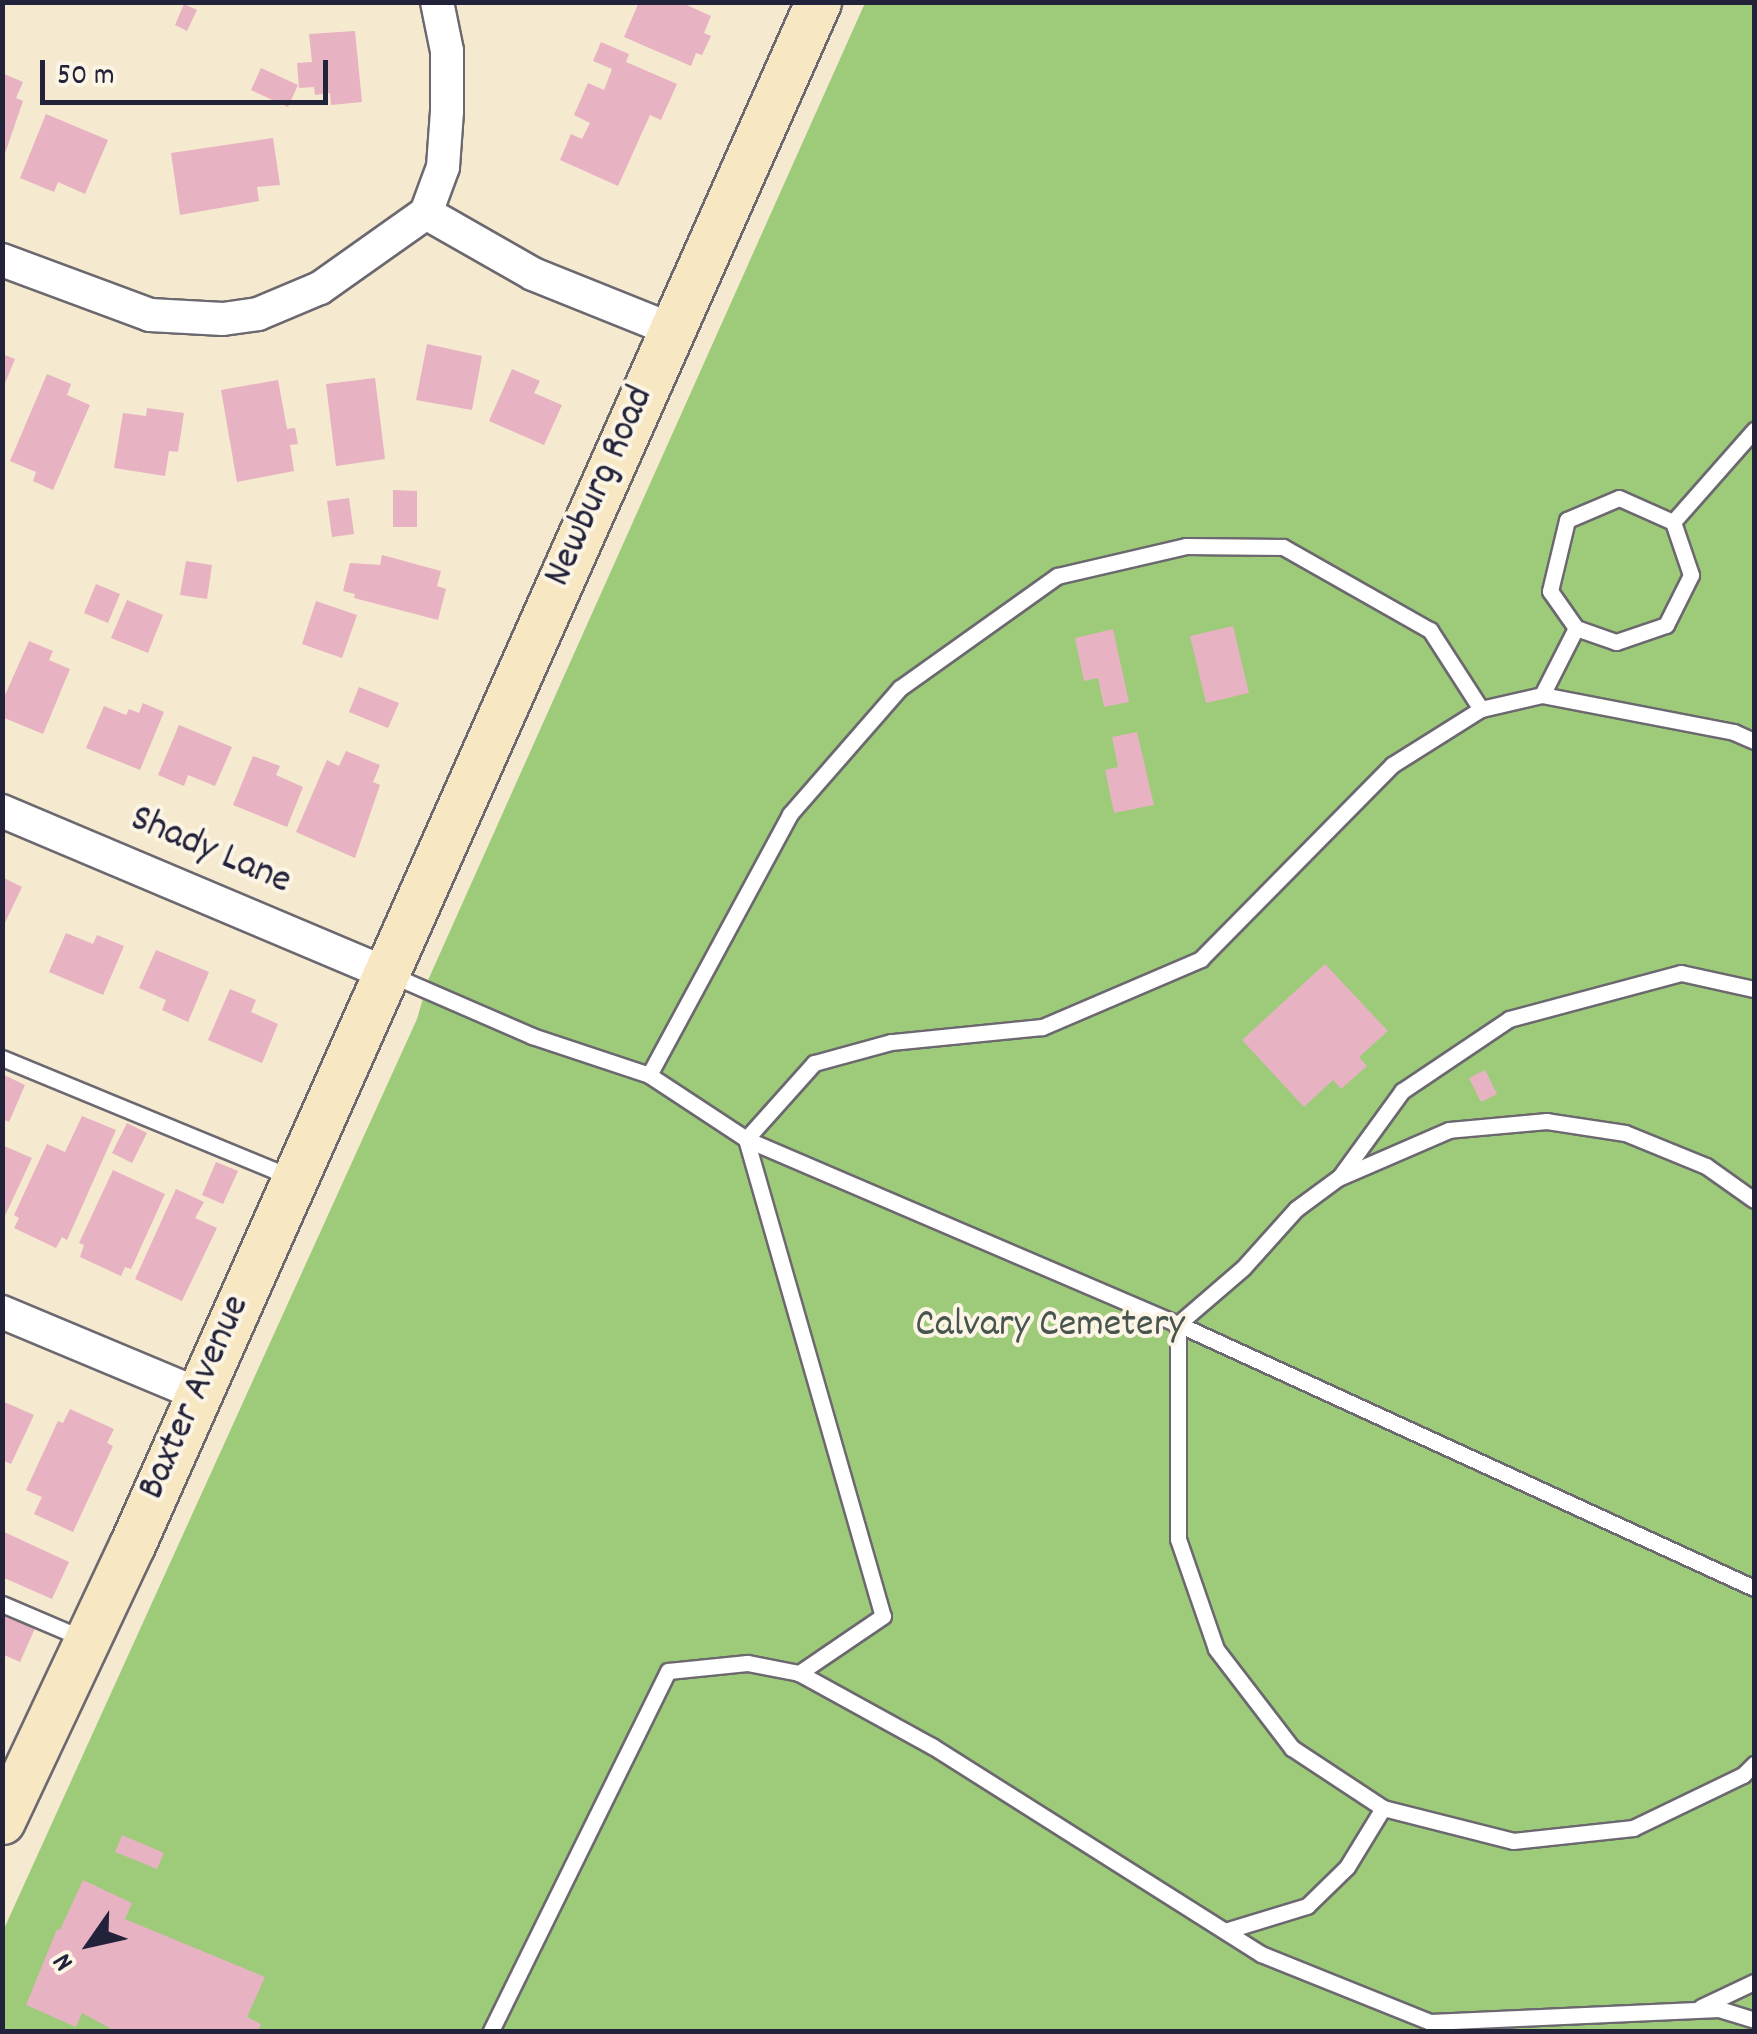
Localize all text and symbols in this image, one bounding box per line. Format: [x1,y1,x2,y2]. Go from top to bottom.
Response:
scale bar [45,40,332,102]
text: 50 m [57,56,115,99]
street label: Newburg Road [536,379,666,595]
street label: Shady Lane [122,797,298,907]
street label: Baxter Avenue [130,1288,262,1508]
park label: Calvary Cemetery [915,1303,1185,1351]
north arrow [40,1894,140,1994]
text: N [45,1944,86,1978]

